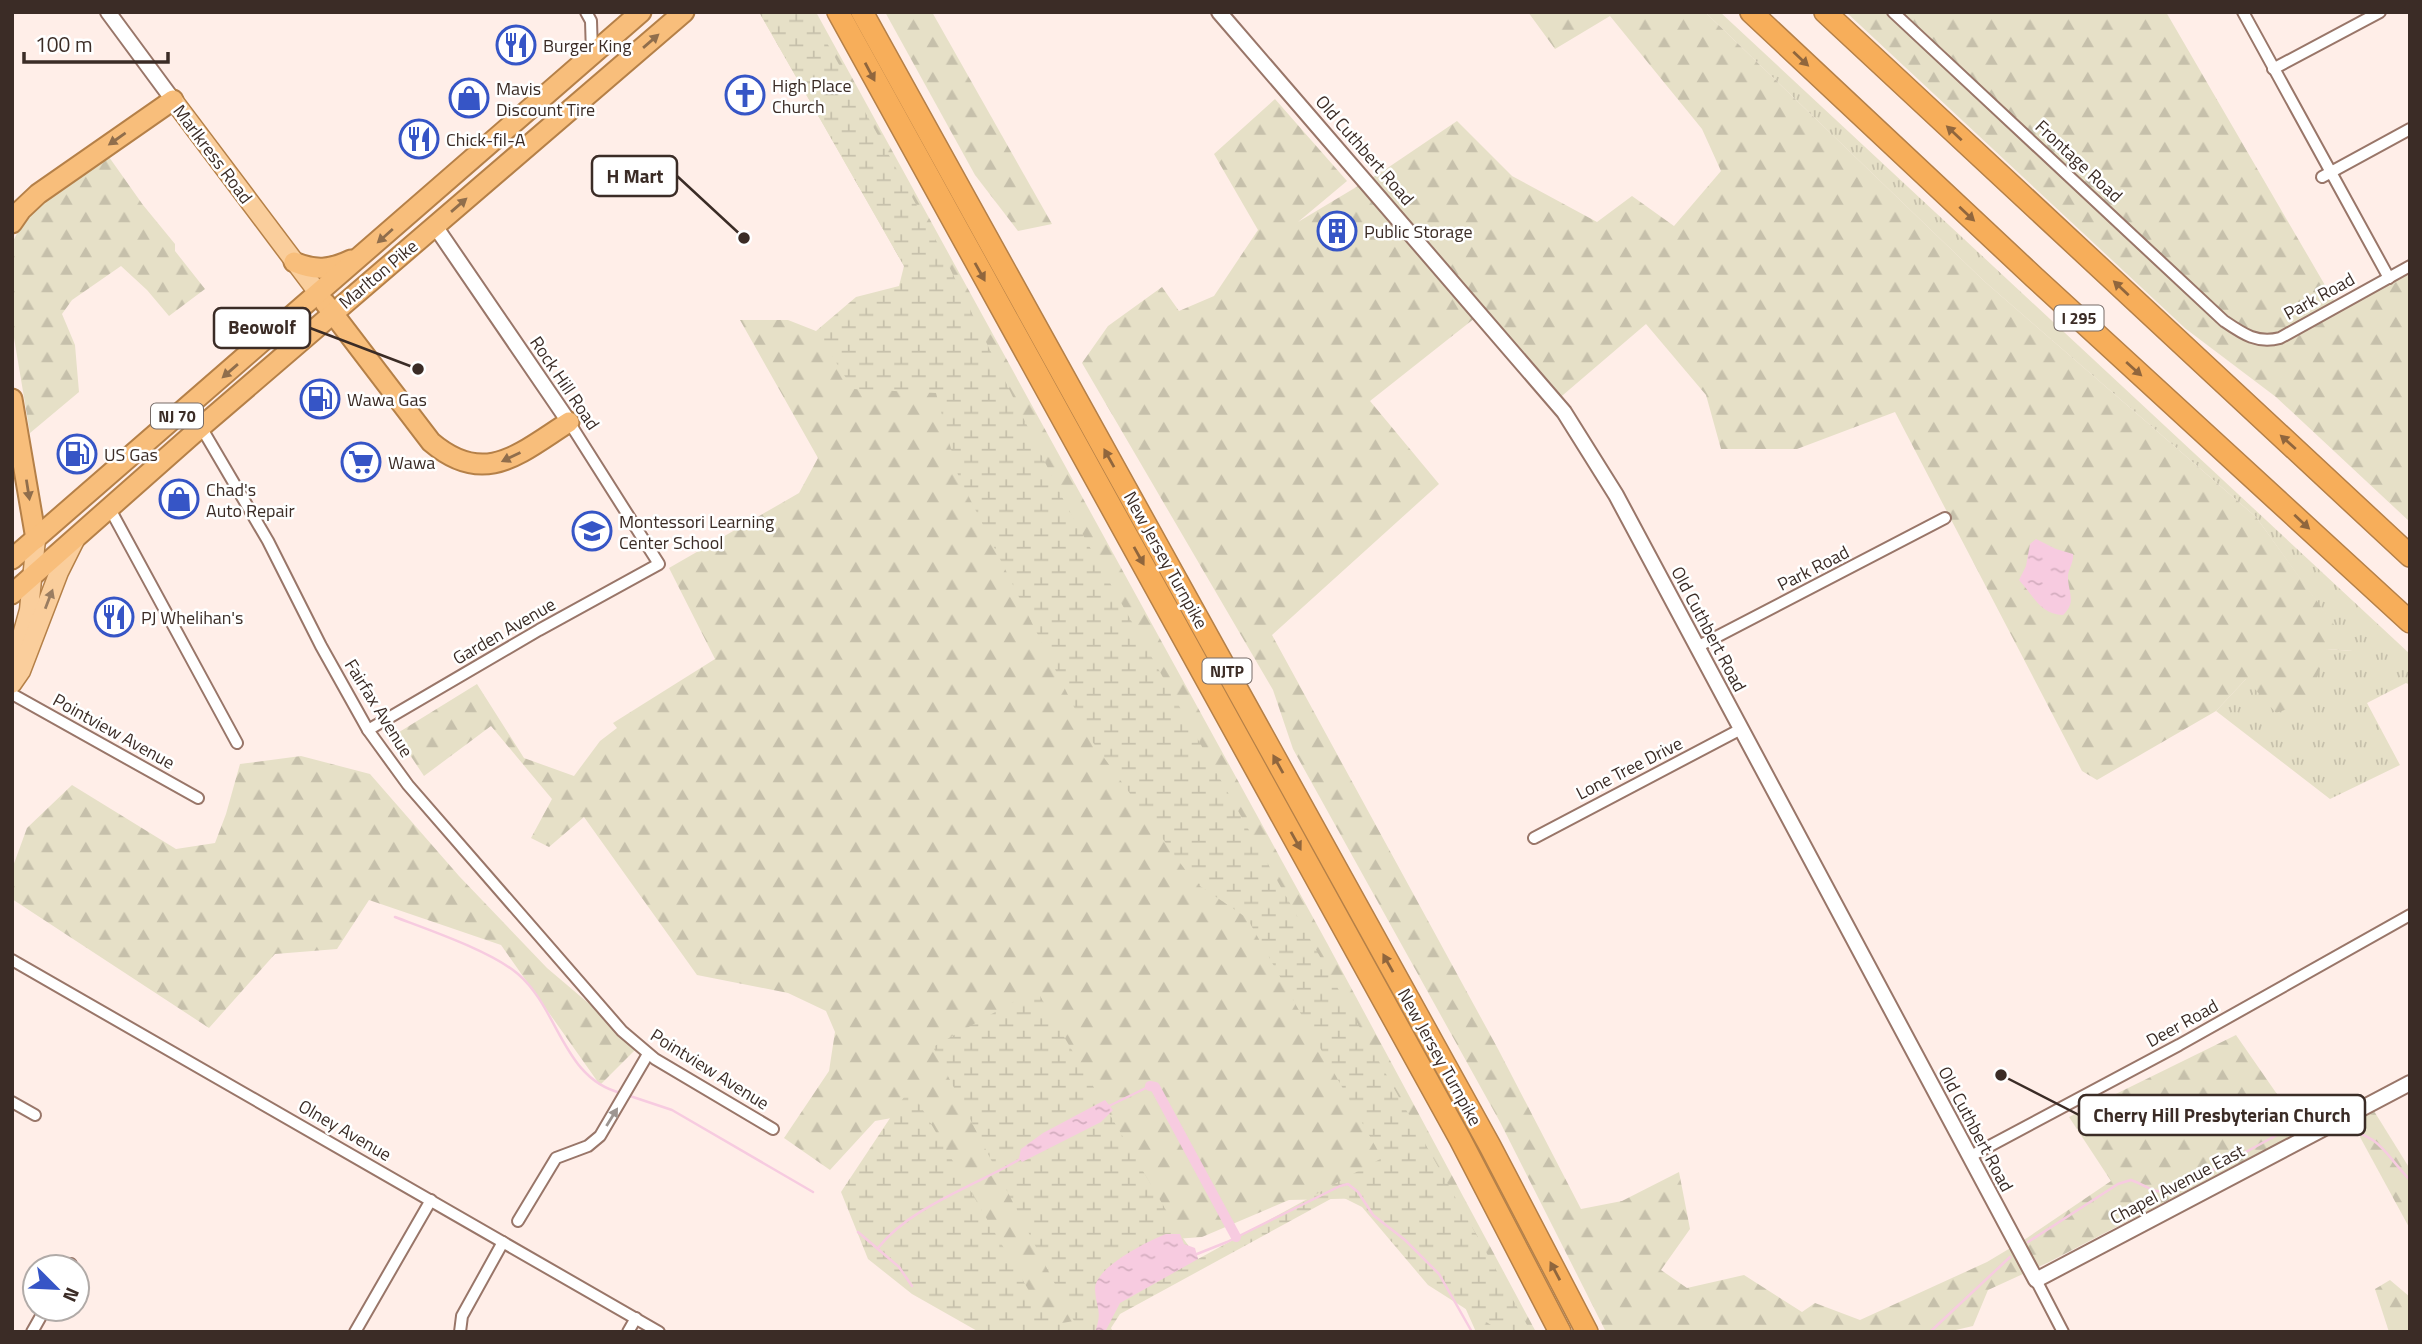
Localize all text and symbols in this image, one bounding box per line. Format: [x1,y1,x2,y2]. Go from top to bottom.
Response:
scale bar [24,21,168,65]
restaurant icon: Burger King [495,24,537,66]
text: 100 m [35,28,92,60]
place label: Burger King [543,32,631,59]
one-way arrow [642,34,659,49]
one-way arrow [1792,50,1809,66]
one-way arrow [864,63,876,82]
place label: High Place Church [772,72,852,120]
church icon: High Place Church [724,74,766,116]
place label: Mavis Discount Tire [496,75,595,123]
shop icon: Mavis Discount Tire [448,77,490,119]
street label: Old Cuthbert Road [1309,89,1421,211]
street label: Marlkress Road [167,99,259,209]
street label: Frontage Road [2029,113,2129,209]
restaurant icon: Chick-fil-A [398,118,440,160]
place label: Chick-fil-A [446,126,526,153]
one-way arrow [1946,126,1963,142]
one-way arrow [108,132,126,146]
callout: H Mart [592,156,677,196]
text: H Mart [606,161,664,190]
one-way arrow [451,198,468,213]
one-way arrow [1958,206,1975,222]
building icon: Public Storage [1316,210,1358,252]
place label: Public Storage [1364,218,1473,245]
one-way arrow [377,227,394,243]
street label: Marlton Pike [333,233,423,315]
one-way arrow [974,262,986,281]
street label: Park Road [2279,265,2359,327]
one-way arrow [2113,281,2130,297]
road number: I 295 [2054,306,2104,330]
callout: Beowolf [214,308,310,348]
text: Beowolf [228,312,296,341]
street label: Rock Hill Road [524,331,606,435]
one-way arrow [2125,360,2142,376]
one-way arrow [221,363,239,379]
fuel station icon: Wawa Gas [299,378,341,420]
place label: Wawa Gas [347,386,427,413]
road number: NJ 70 [151,404,203,428]
fuel station icon: US Gas [56,433,98,475]
one-way arrow [2280,435,2297,451]
place label: US Gas [104,441,158,468]
supermarket icon: Wawa [340,441,382,483]
one-way arrow [1103,448,1115,468]
place label: Wawa [388,449,435,476]
one-way arrow [501,452,521,463]
place label: Chad's Auto Repair [206,476,295,524]
shop icon: Chad's Auto Repair [158,478,200,520]
one-way arrow [23,479,34,501]
street label: New Jersey Turnpike [1117,486,1215,634]
place label: Montessori Learning Center School [619,508,774,556]
school or university icon: Montessori Learning Center School [571,510,613,552]
one-way arrow [2293,514,2310,530]
street label: Park Road [1772,538,1854,598]
one-way arrow [1133,546,1145,566]
street label: Old Cuthbert Road [1665,561,1753,697]
one-way arrow [44,589,55,610]
street label: Garden Avenue [448,591,560,671]
restaurant icon: PJ Whelihan's [93,596,135,638]
place label: PJ Whelihan's [141,604,243,631]
street label: Fairfax Avenue [338,654,420,762]
road number: NJTP [1202,658,1252,684]
street label: Pointview Avenue [48,686,180,776]
street label: Lone Tree Drive [1571,730,1687,806]
one-way arrow [1272,755,1284,774]
one-way arrow [1290,831,1302,851]
one-way arrow [1383,953,1395,973]
street label: New Jersey Turnpike [1391,983,1489,1131]
street label: Deer Road [2141,992,2223,1054]
street label: Pointview Avenue [645,1022,775,1116]
street label: Old Cuthbert Road [1932,1061,2020,1197]
street label: Olney Avenue [293,1092,397,1168]
callout: Cherry Hill Presbyterian Church [2079,1095,2365,1135]
text: Cherry Hill Presbyterian Church [2093,1100,2351,1129]
one-way arrow [606,1107,619,1126]
street label: Chapel Avenue East [2105,1137,2250,1231]
north arrow [21,1253,91,1323]
one-way arrow [1550,1261,1561,1281]
text: N [56,1283,88,1307]

